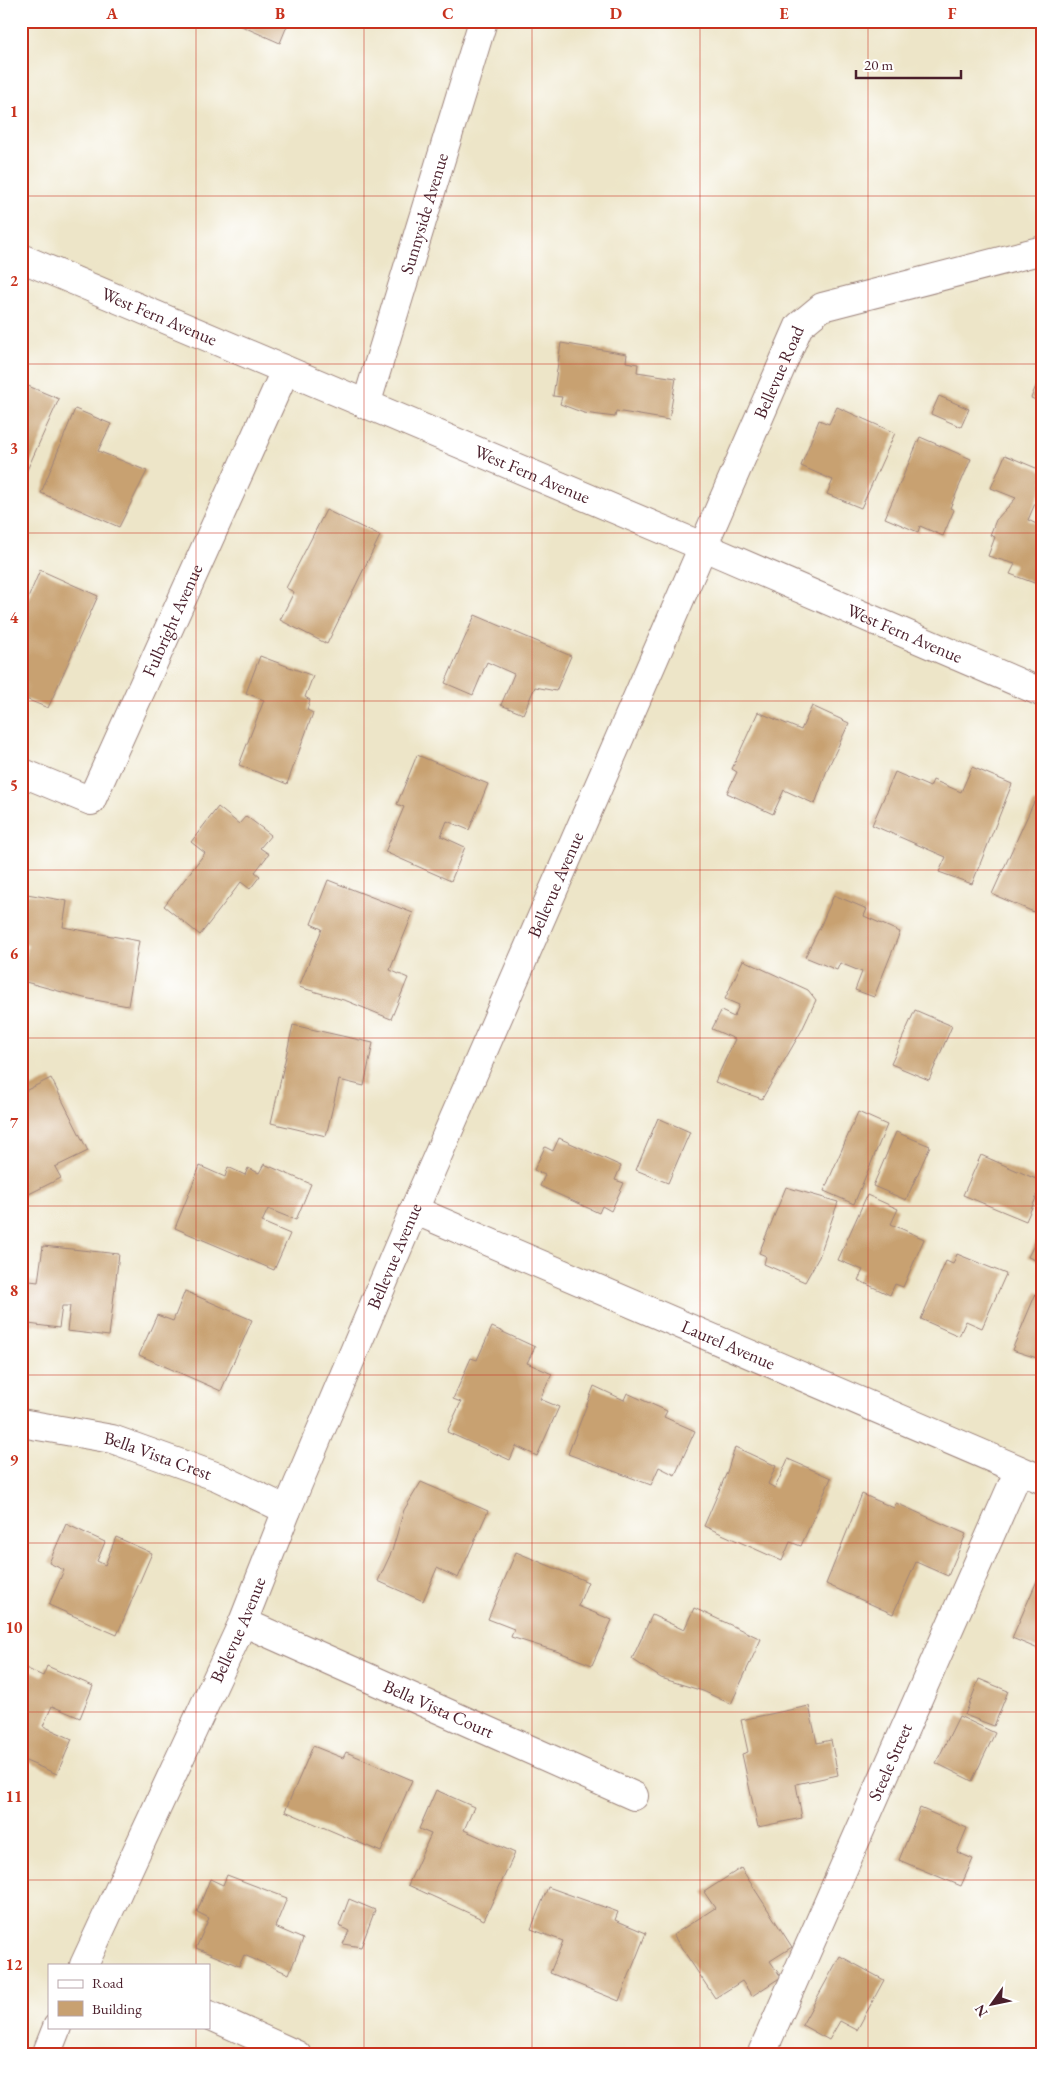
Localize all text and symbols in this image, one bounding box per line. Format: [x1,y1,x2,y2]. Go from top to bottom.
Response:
text: A [105,3,118,24]
text: B [275,3,285,24]
text: C [442,3,454,24]
text: D [610,3,622,24]
text: E [779,3,789,24]
text: F [948,3,957,24]
scale bar [856,48,962,80]
text: 20 m [864,55,893,74]
text: 1 [10,101,18,122]
street label: Sunnyside Avenue [394,150,453,277]
text: 2 [10,270,19,291]
street label: West Fern Avenue [98,281,221,351]
street label: Bellevue Road [748,321,809,422]
text: 3 [10,438,18,459]
street label: West Fern Avenue [471,439,594,508]
street label: Fulbright Avenue [137,560,207,680]
street label: West Fern Avenue [844,598,966,668]
text: 4 [10,607,19,628]
text: 5 [10,775,18,796]
street label: Bellevue Avenue [522,828,588,941]
text: 6 [10,943,19,964]
text: 7 [10,1112,19,1133]
street label: Bellevue Avenue [361,1199,427,1313]
text: 8 [10,1280,18,1301]
street label: Laurel Avenue [678,1314,779,1375]
street label: Bella Vista Crest [102,1426,215,1485]
text: 9 [10,1449,19,1470]
street label: Bellevue Avenue [205,1573,271,1686]
text: 10 [6,1617,23,1638]
street label: Bella Vista Court [380,1674,498,1743]
street label: Steele Street [863,1719,917,1804]
text: 11 [6,1786,22,1807]
text: 12 [6,1954,23,1975]
legend [48,1964,210,2028]
text: Road [92,1973,124,1992]
north arrow [966,1978,1016,2028]
text: Building [92,1999,142,2018]
text: N [970,2001,992,2021]

